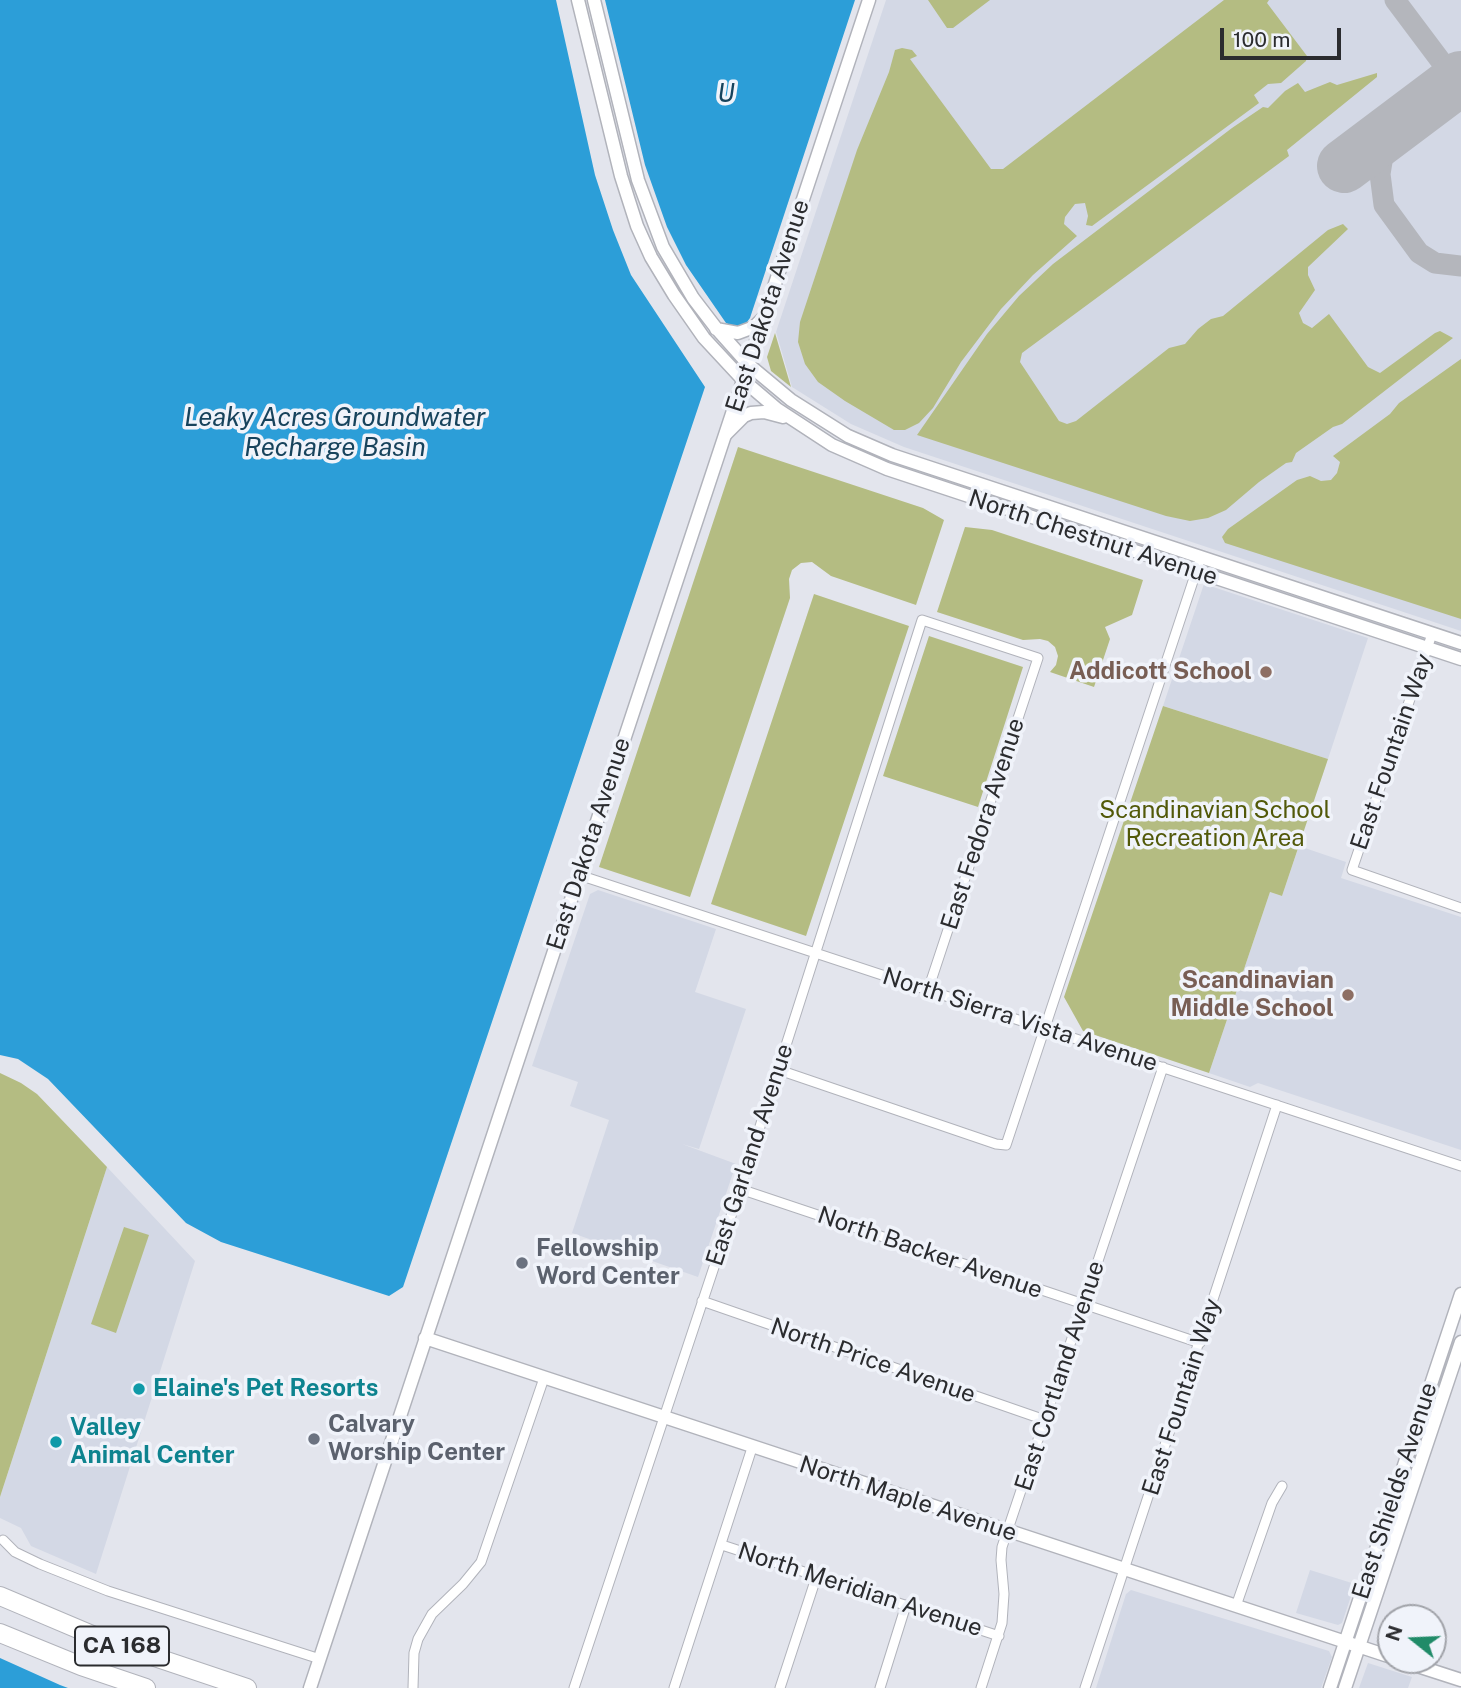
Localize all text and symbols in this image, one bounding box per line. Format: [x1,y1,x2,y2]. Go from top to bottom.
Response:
scale bar [1223,14,1344,58]
text: 100 m [1233,27,1290,52]
water label: U [717,78,735,110]
street label: East Dakota Avenue [720,196,816,416]
water label: Leaky Acres Groundwater Recharge Basin [184,402,486,464]
street label: North Chestnut Avenue [965,484,1221,592]
street label: East Fountain Way [1345,650,1439,854]
place label: Addicott School [1069,658,1252,686]
marker: Addicott School [1258,664,1274,680]
street label: East Fedora Avenue [935,715,1031,933]
street label: East Dakota Avenue [541,734,637,954]
park label: Scandinavian School Recreation Area [1099,797,1331,853]
street label: North Sierra Vista Avenue [879,962,1161,1078]
place label: Scandinavian Middle School [1171,967,1334,1023]
marker: Scandinavian Middle School [1340,987,1356,1003]
street label: East Garland Avenue [700,1040,800,1270]
street label: North Backer Avenue [814,1201,1046,1305]
place label: Fellowship Word Center [536,1235,680,1291]
marker: Fellowship Word Center [514,1255,530,1271]
street label: East Cortland Avenue [1009,1257,1111,1495]
street label: East Fountain Way [1137,1295,1227,1499]
street label: North Price Avenue [767,1312,979,1410]
place label: Elaine's Pet Resorts [153,1375,378,1403]
street label: East Shields Avenue [1346,1379,1444,1603]
marker: Elaine's Pet Resorts [131,1381,147,1397]
place label: Calvary Worship Center [328,1411,505,1467]
place label: Valley Animal Center [70,1414,235,1470]
marker: Calvary Worship Center [306,1431,322,1447]
marker: Valley Animal Center [48,1434,64,1450]
street label: North Maple Avenue [796,1450,1020,1548]
street label: North Meridian Avenue [734,1537,986,1643]
north arrow [1377,1604,1447,1674]
text: N [1381,1623,1407,1644]
road number: CA 168 [75,1626,169,1666]

